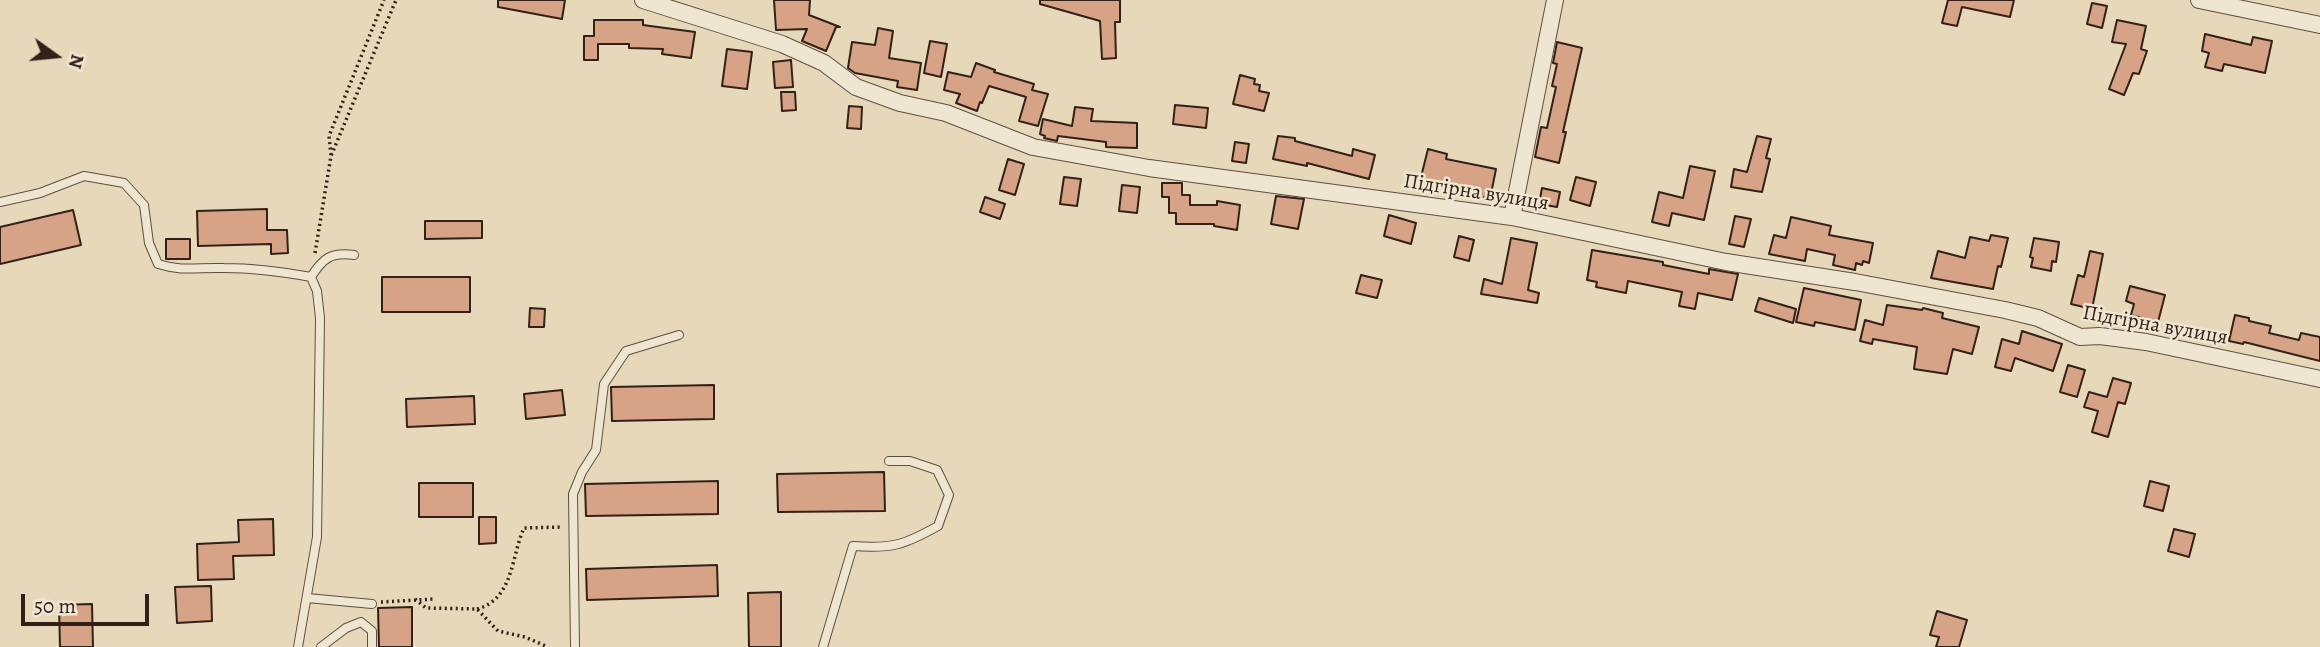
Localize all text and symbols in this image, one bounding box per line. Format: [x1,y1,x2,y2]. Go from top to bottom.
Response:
north arrow [21,21,91,91]
text: N [62,51,91,71]
street label: Підгірна вулиця [1402,169,1550,217]
street label: Підгірна вулиця [2081,301,2229,351]
scale bar [24,580,152,624]
text: 50 m [34,592,76,620]

